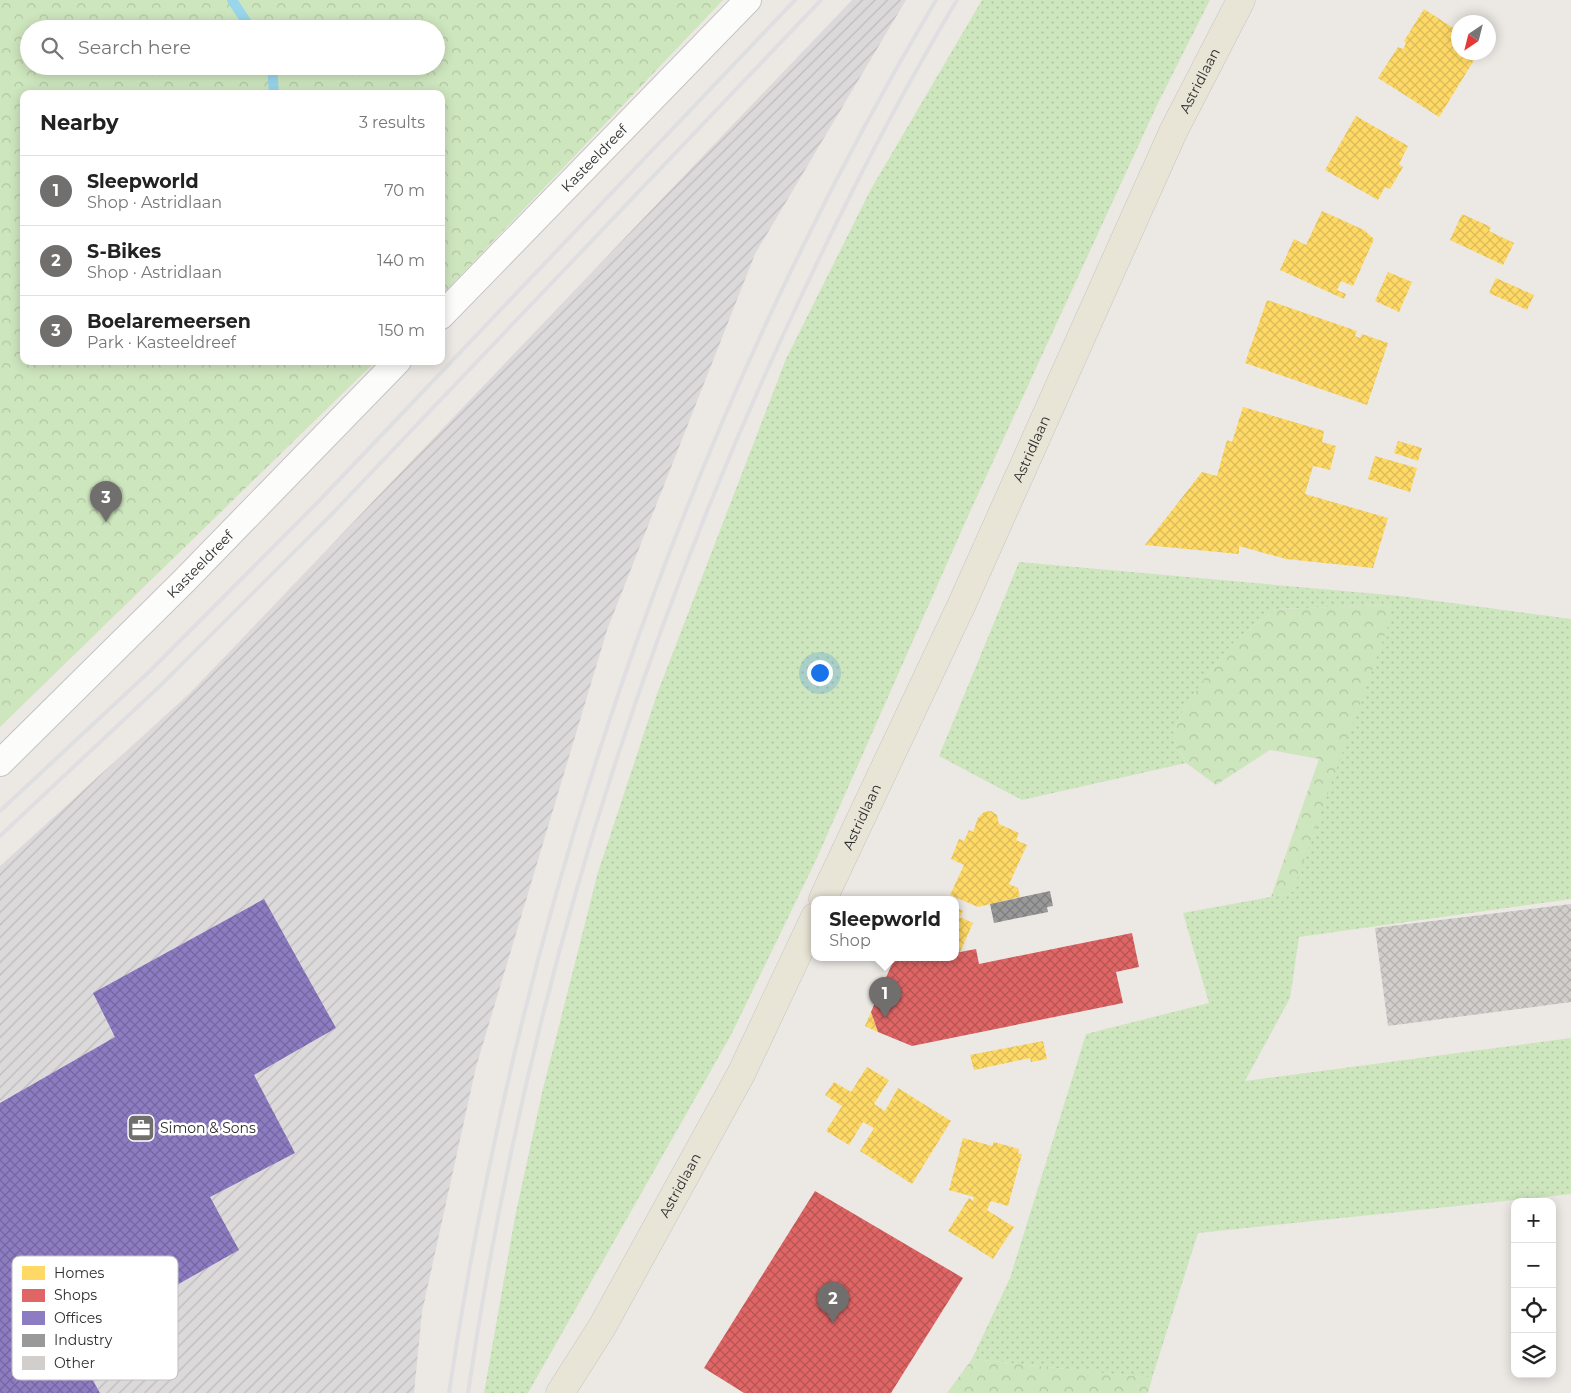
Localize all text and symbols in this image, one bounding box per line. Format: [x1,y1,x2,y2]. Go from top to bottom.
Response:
north arrow [1451,15,1496,60]
search box [20,20,445,75]
icon: search [38,34,66,62]
text: Search here [78,36,191,59]
street label: Astridlaan [1175,45,1224,116]
text: Nearby [40,110,119,135]
text: 3 results [359,113,425,132]
street label: Kasteeldreef [557,120,632,196]
text: Sleepworld [87,170,199,193]
text: 1 [53,181,59,200]
text: 70 m [384,181,425,200]
text: Shop · Astridlaan [87,193,222,212]
text: S-Bikes [87,240,161,263]
text: 2 [51,251,61,270]
text: 140 m [377,251,425,270]
text: Shop · Astridlaan [87,263,222,282]
text: Boelaremeersen [87,310,251,333]
text: 3 [51,321,61,340]
text: 150 m [378,321,425,340]
text: Park · Kasteeldreef [87,333,236,352]
street label: Astridlaan [1009,413,1054,485]
pin: 3 [90,481,122,522]
street label: Kasteeldreef [163,526,238,602]
your location [807,660,833,686]
street label: Astridlaan [838,781,885,853]
popup [811,896,959,961]
text: Sleepworld [829,908,941,931]
text: Shop [829,931,871,950]
pin: 1 [869,977,901,1018]
office icon: Simon & Sons [126,1113,156,1143]
place label: Simon & Sons [160,1119,256,1137]
street label: Astridlaan [655,1150,705,1221]
map controls [1511,1198,1556,1378]
button: + [1511,1198,1556,1243]
button: − [1511,1243,1556,1288]
legend [12,1256,178,1380]
text: Homes [54,1264,104,1282]
pin: 2 [817,1282,849,1323]
text: Shops [54,1286,97,1304]
button: locate [1511,1288,1556,1333]
text: Offices [54,1309,102,1327]
text: Industry [54,1331,113,1349]
button: layers [1511,1333,1556,1378]
text: Other [54,1354,95,1372]

